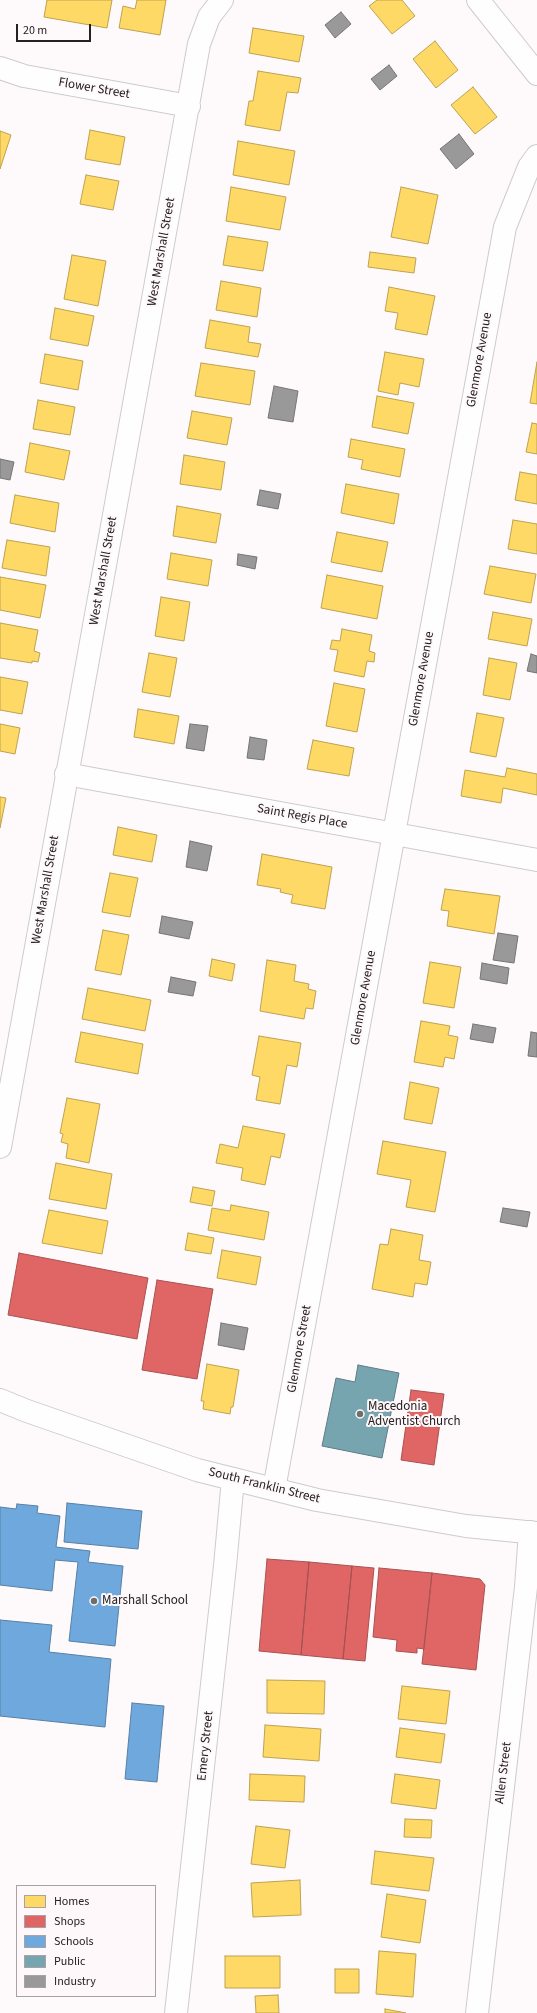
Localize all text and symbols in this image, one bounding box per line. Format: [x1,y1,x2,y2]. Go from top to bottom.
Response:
scale bar [18,16,93,42]
text: 20 m [23,22,47,39]
street label: Flower Street [57,75,131,103]
street label: West Marshall Street [145,196,179,308]
street label: Glenmore Avenue [464,311,496,409]
street label: West Marshall Street [87,515,121,627]
street label: Glenmore Avenue [406,630,438,728]
street label: Saint Regis Place [256,801,348,833]
street label: West Marshall Street [29,834,63,946]
street label: Glenmore Avenue [348,949,380,1047]
street label: Glenmore Street [285,1304,315,1394]
place label: Macedonia Adventist Church [368,1399,461,1430]
marker: Macedonia Adventist Church [355,1409,365,1419]
street label: South Franklin Street [207,1465,321,1507]
place label: Marshall School [102,1593,188,1609]
marker: Marshall School [89,1596,99,1606]
street label: Emery Street [195,1710,217,1782]
street label: Allen Street [492,1741,516,1805]
legend [16,1885,156,1997]
text: Homes [54,1893,89,1910]
text: Shops [54,1913,85,1930]
text: Schools [54,1933,94,1950]
text: Public [54,1953,85,1970]
text: Industry [54,1973,96,1990]

